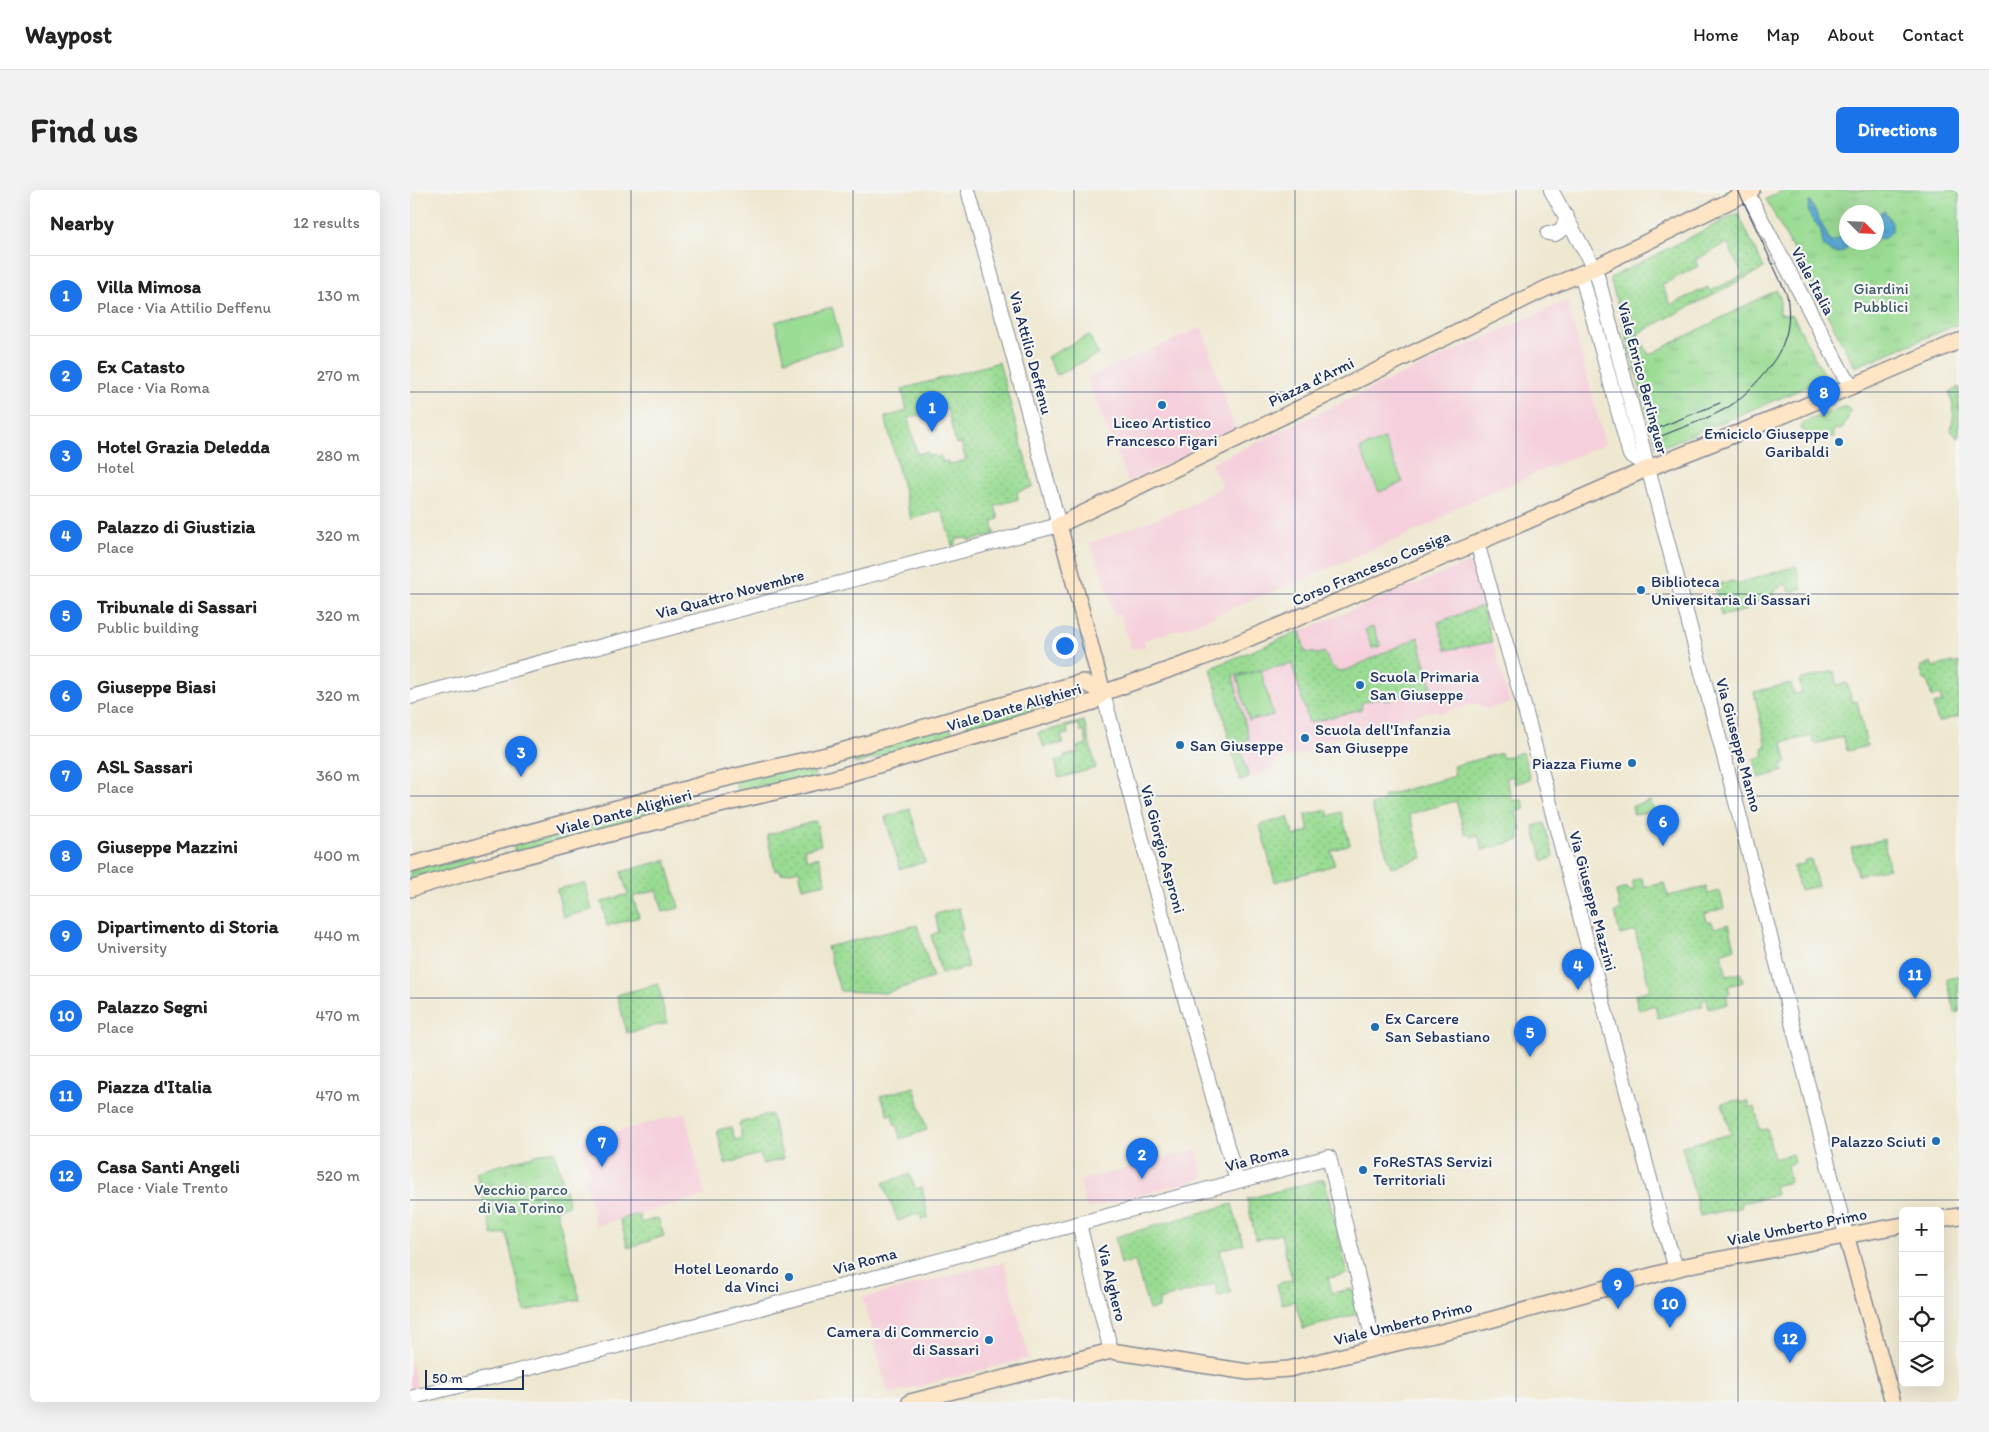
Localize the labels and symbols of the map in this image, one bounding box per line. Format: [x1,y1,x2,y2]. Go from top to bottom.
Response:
north arrow [1839,205,1884,250]
street label: Viale Italia [1787,244,1839,319]
park label: Giardini Pubblici [1853,279,1909,316]
street label: Via Attilio Deffenu [1005,289,1057,417]
street label: Viale Enrico Berlinguer [1614,300,1673,457]
street label: Piazza d'Armi [1265,353,1357,411]
pin: 8 [1808,376,1840,417]
pin: 1 [916,391,948,432]
marker: Liceo Artistico Francesco Figari [1156,399,1168,411]
place label: Liceo Artistico Francesco Figari [1106,413,1218,450]
place label: Emiciclo Giuseppe Garibaldi [1704,424,1829,461]
marker: Emiciclo Giuseppe Garibaldi [1833,436,1845,448]
street label: Corso Francesco Cossiga [1289,526,1453,610]
street label: Via Quattro Novembre [654,565,806,623]
place label: Biblioteca Universitaria di Sassari [1651,572,1810,609]
marker: Biblioteca Universitaria di Sassari [1635,584,1647,596]
your location [1052,633,1078,659]
place label: Scuola Primaria San Giuseppe [1370,667,1480,704]
street label: Via Giuseppe Manno [1712,676,1766,814]
street label: Viale Dante Alighieri [945,679,1083,735]
marker: Scuola Primaria San Giuseppe [1354,679,1366,691]
place label: Scuola dell'Infanzia San Giuseppe [1315,720,1451,757]
marker: Scuola dell'Infanzia San Giuseppe [1299,732,1311,744]
pin: 3 [505,736,537,777]
place label: San Giuseppe [1190,736,1283,755]
marker: San Giuseppe [1174,739,1186,751]
place label: Piazza Fiume [1532,754,1622,773]
marker: Piazza Fiume [1626,757,1638,769]
street label: Via Giorgio Asproni [1137,783,1189,915]
street label: Viale Dante Alighieri [554,785,694,839]
pin: 6 [1647,805,1679,846]
street label: Via Giuseppe Mazzini [1565,829,1621,973]
pin: 4 [1562,949,1594,990]
pin: 11 [1899,958,1931,999]
place label: Ex Carcere San Sebastiano [1385,1009,1490,1046]
pin: 5 [1514,1016,1546,1057]
marker: Ex Carcere San Sebastiano [1369,1021,1381,1033]
pin: 7 [586,1126,618,1167]
place label: Palazzo Sciuti [1831,1132,1926,1151]
marker: Palazzo Sciuti [1930,1135,1942,1147]
pin: 2 [1126,1138,1158,1179]
street label: Via Roma [1223,1140,1291,1176]
place label: FoReSTAS Servizi Territoriali [1373,1152,1492,1189]
marker: FoReSTAS Servizi Territoriali [1357,1164,1369,1176]
park label: Vecchio parco di Via Torino [474,1180,568,1217]
street label: Viale Umberto Primo [1726,1204,1868,1250]
street label: Via Roma [831,1243,899,1279]
street label: Via Alghero [1093,1243,1131,1323]
place label: Hotel Leonardo da Vinci [674,1259,779,1296]
pin: 9 [1602,1268,1634,1309]
marker: Hotel Leonardo da Vinci [783,1271,795,1283]
pin: 10 [1654,1287,1686,1328]
street label: Viale Umberto Primo [1332,1297,1474,1349]
place label: Camera di Commercio di Sassari [826,1322,979,1359]
pin: 12 [1774,1322,1806,1363]
marker: Camera di Commercio di Sassari [983,1334,995,1346]
scale bar [425,1367,524,1390]

